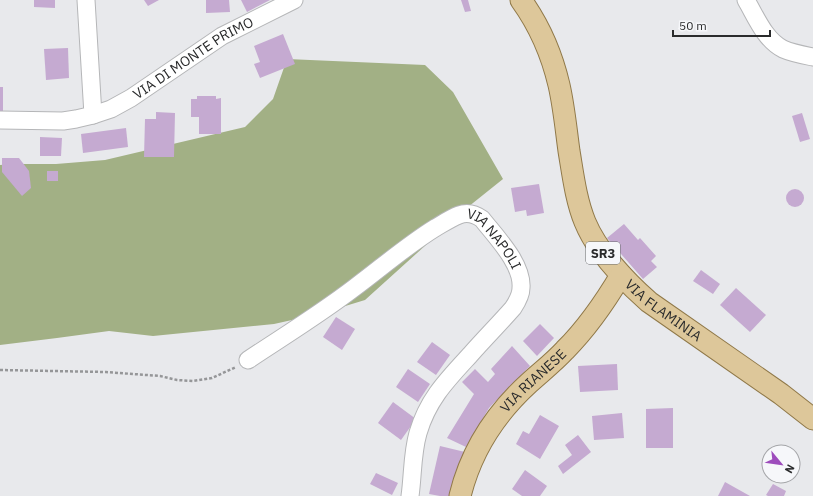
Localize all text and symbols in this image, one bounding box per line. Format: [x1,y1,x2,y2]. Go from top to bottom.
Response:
scale bar [673,12,770,38]
street label: VIA DI MONTE PRIMO [129,13,257,103]
text: 50 m [679,18,707,33]
street label: VIA NAPOLI [465,204,525,272]
road number: SR3 [586,242,620,264]
street label: VIA FLAMINIA [621,275,705,345]
street label: VIA RIANESE [496,345,570,416]
north arrow [761,444,801,484]
text: N [782,462,798,476]

